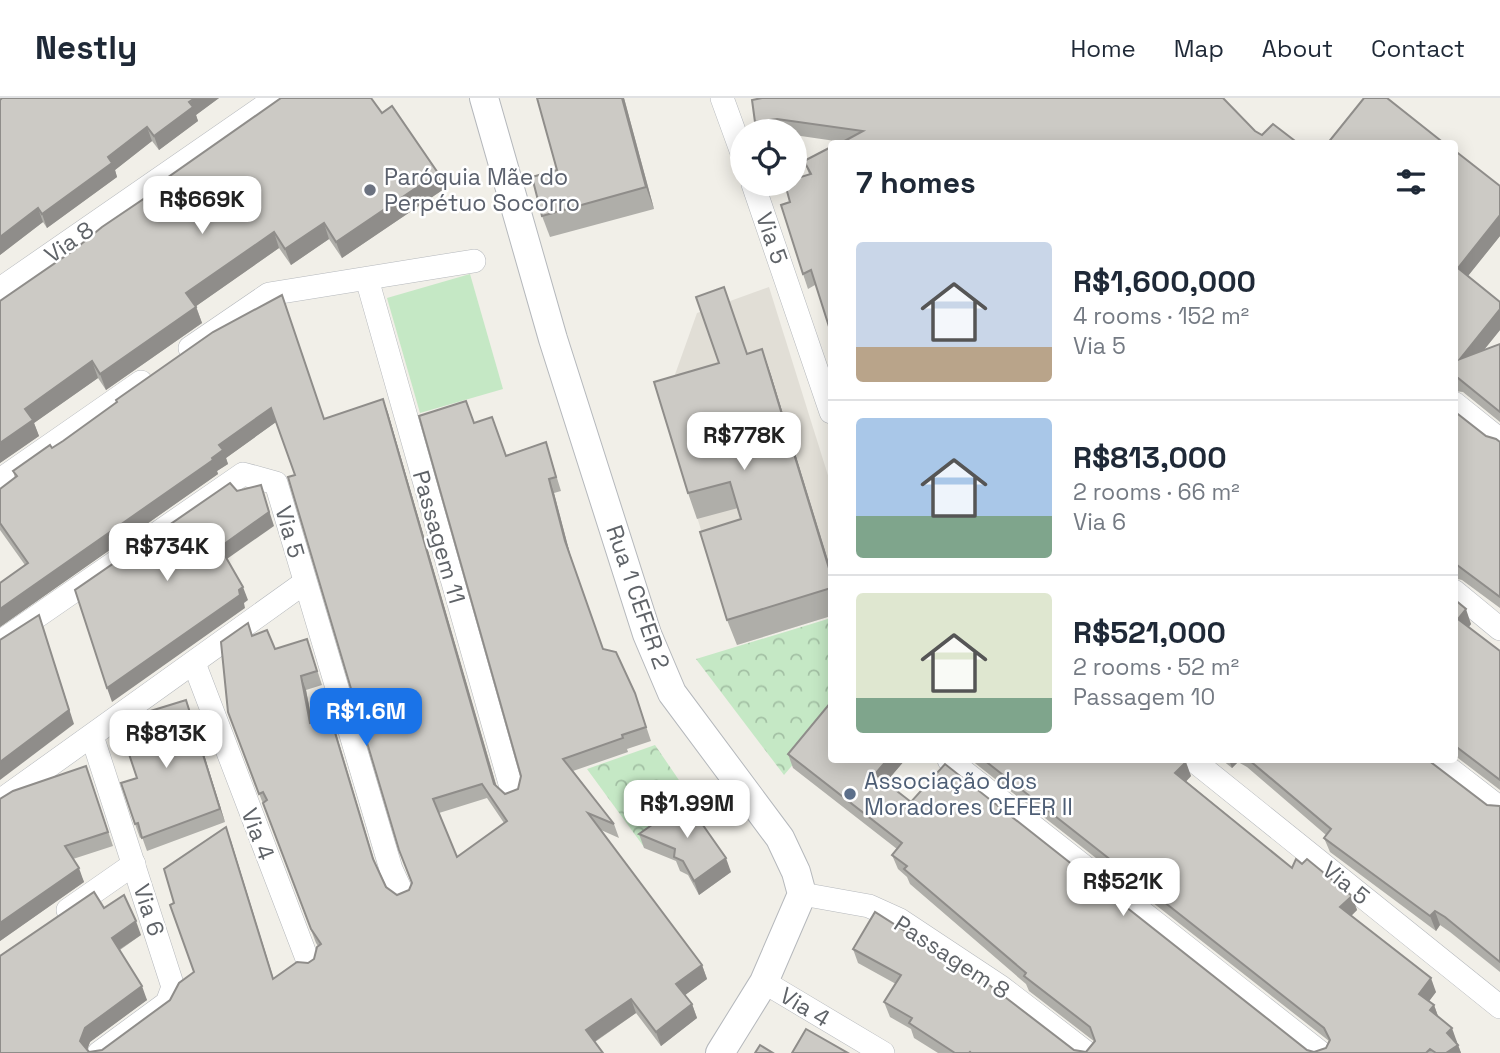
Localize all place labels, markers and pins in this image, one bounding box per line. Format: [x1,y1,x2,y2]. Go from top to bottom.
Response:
place label: Paróquia Mãe do Perpétuo Socorro [384,162,580,218]
pin: R$669K [145,176,259,236]
marker: Paróquia Mãe do Perpétuo Socorro [362,182,378,198]
pin: R$778K [687,412,801,472]
pin: R$734K [110,524,224,583]
pin: R$1.6M [309,688,423,748]
pin: R$813K [109,710,223,770]
place label: Associação dos Moradores CEFER II [864,766,1073,822]
pin: R$1.99M [622,780,752,840]
marker: Associação dos Moradores CEFER II [842,786,858,802]
pin: R$521K [1066,858,1180,918]

